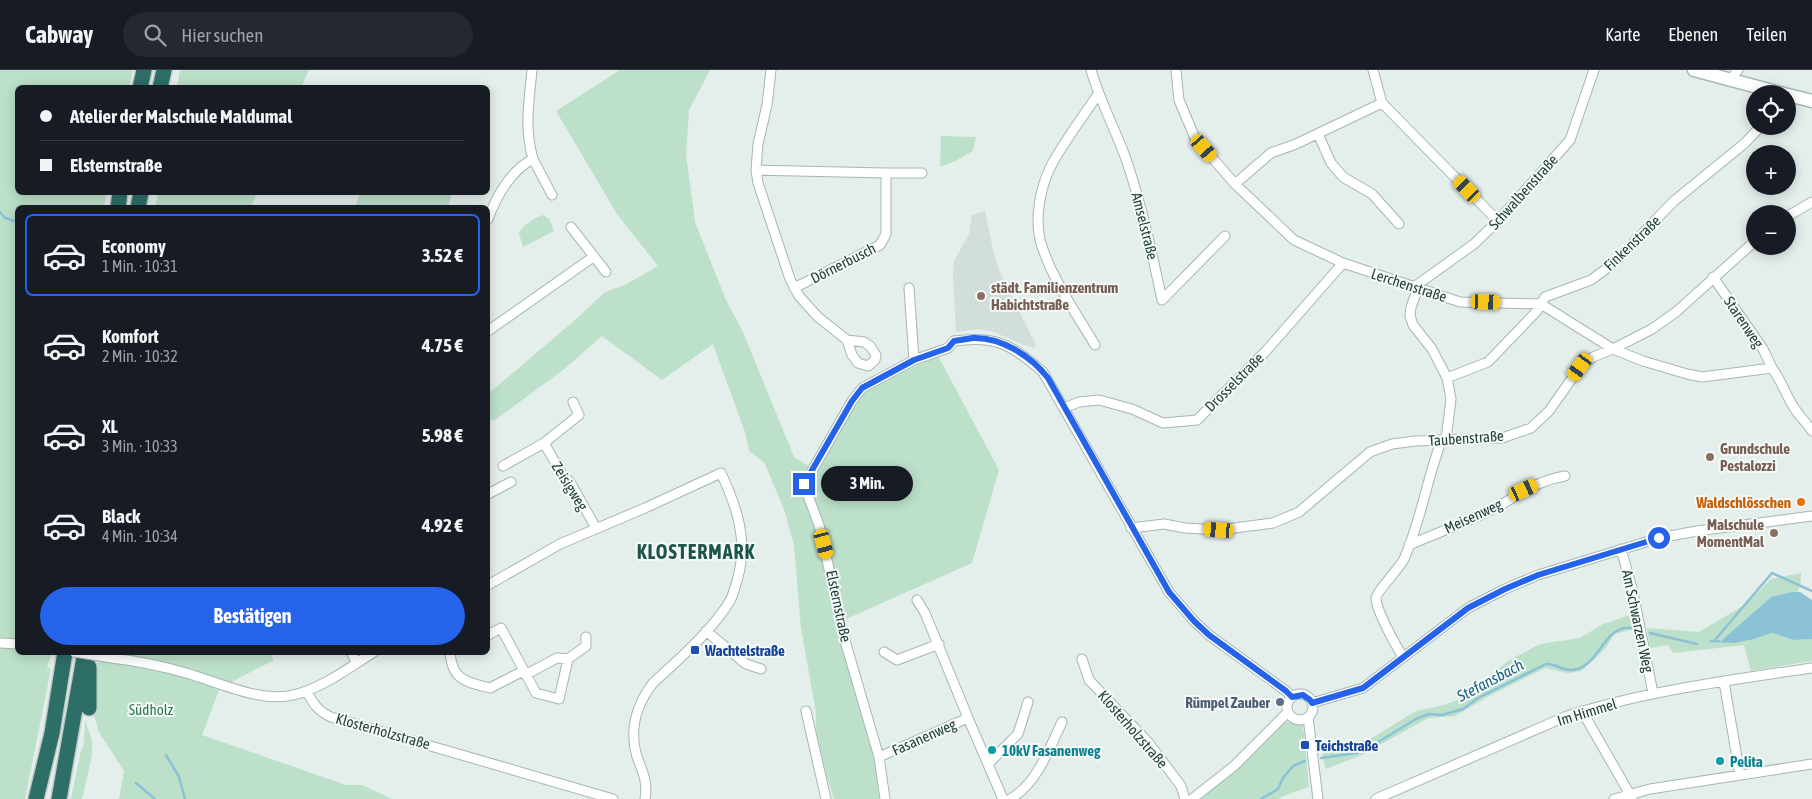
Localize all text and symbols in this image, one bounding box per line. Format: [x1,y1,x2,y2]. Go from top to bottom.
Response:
search box [123,12,473,57]
text: Cabway [25,21,93,48]
icon: search [141,21,169,49]
text: Hier suchen [181,24,263,46]
text: Karte [1605,24,1640,45]
text: Ebenen [1668,24,1718,45]
text: Teilen [1746,24,1787,45]
map controls [1746,85,1796,255]
button: locate [1746,85,1796,135]
text: Atelier der Malschule Maldumal [70,105,292,127]
car [1188,132,1219,164]
button: + [1746,145,1796,195]
street label: Schwalbenstraße [1485,151,1561,233]
text: Elsternstraße [70,154,162,176]
car [1451,173,1482,205]
street label: Amselstraße [1128,191,1162,262]
button: − [1746,205,1796,255]
street label: Finkenstraße [1600,212,1664,274]
icon: car [42,233,87,278]
text: Economy [102,235,166,257]
street label: Dörnerbusch [808,239,878,287]
text: 3.52 € [422,244,463,266]
text: 1 Min. · 10:31 [102,257,178,275]
street label: Lerchenstraße [1369,265,1449,305]
place label: städt. Familienzentrum Habichtstraße [991,279,1119,313]
marker: städt. Familienzentrum Habichtstraße [975,290,987,302]
street label: Starenweg [1721,293,1768,351]
car [1470,294,1501,310]
icon: car [42,323,87,368]
text: Komfort [102,325,159,347]
text: 4.75 € [422,334,463,356]
text: 2 Min. · 10:32 [102,347,178,365]
street label: Drosselstraße [1201,349,1267,415]
car [1565,350,1594,384]
icon: car [42,413,87,458]
text: XL [102,415,118,437]
text: 5.98 € [422,424,463,446]
street label: Taubenstraße [1428,427,1504,449]
text: 3 Min. · 10:33 [102,437,178,455]
place label: Grundschule Pestalozzi [1720,440,1790,474]
marker: Grundschule Pestalozzi [1704,451,1716,463]
street label: Zeisigweg [548,458,592,514]
callout: 3 Min. [822,466,914,502]
route end [793,473,815,495]
text: 3 Min. [850,474,884,492]
car [1507,477,1540,503]
place label: Waldschlösschen [1695,494,1791,511]
street label: Meisenweg [1441,495,1505,537]
marker: Waldschlösschen [1795,496,1807,508]
icon: car [42,503,87,548]
text: Black [102,505,140,527]
text: 4.92 € [422,514,463,536]
place label: Malschule MomentMal [1697,516,1765,550]
car [1203,521,1234,539]
text: 4 Min. · 10:34 [102,527,178,545]
route start [1648,527,1670,549]
marker: Malschule MomentMal [1768,527,1780,539]
car [812,528,835,560]
district label: KLOSTERMARK [637,540,755,563]
street label: Am Schwarzen Weg [1619,568,1657,674]
street label: Elsternstraße [823,569,855,644]
button: Bestätigen [40,587,465,645]
place label: Wachtelstraße [704,642,785,659]
marker: Wachtelstraße [689,644,701,656]
water label: Stefansbach [1453,655,1526,705]
street label: Klosterholzstraße [1095,687,1171,771]
place label: Rümpel Zauber [1185,694,1271,711]
street label: Im Himmel [1555,695,1619,729]
marker: Rümpel Zauber [1274,696,1286,708]
park label: Südholz [129,701,174,718]
street label: Klosterholzstraße [334,709,432,753]
street label: Fasanenweg [889,715,959,759]
place label: Teichstraße [1315,737,1379,754]
marker: Teichstraße [1299,739,1311,751]
place label: 10kV Fasanenweg [1002,742,1101,759]
marker: 10kV Fasanenweg [986,744,998,756]
place label: Pelita [1730,753,1763,770]
marker: Pelita [1714,755,1726,767]

